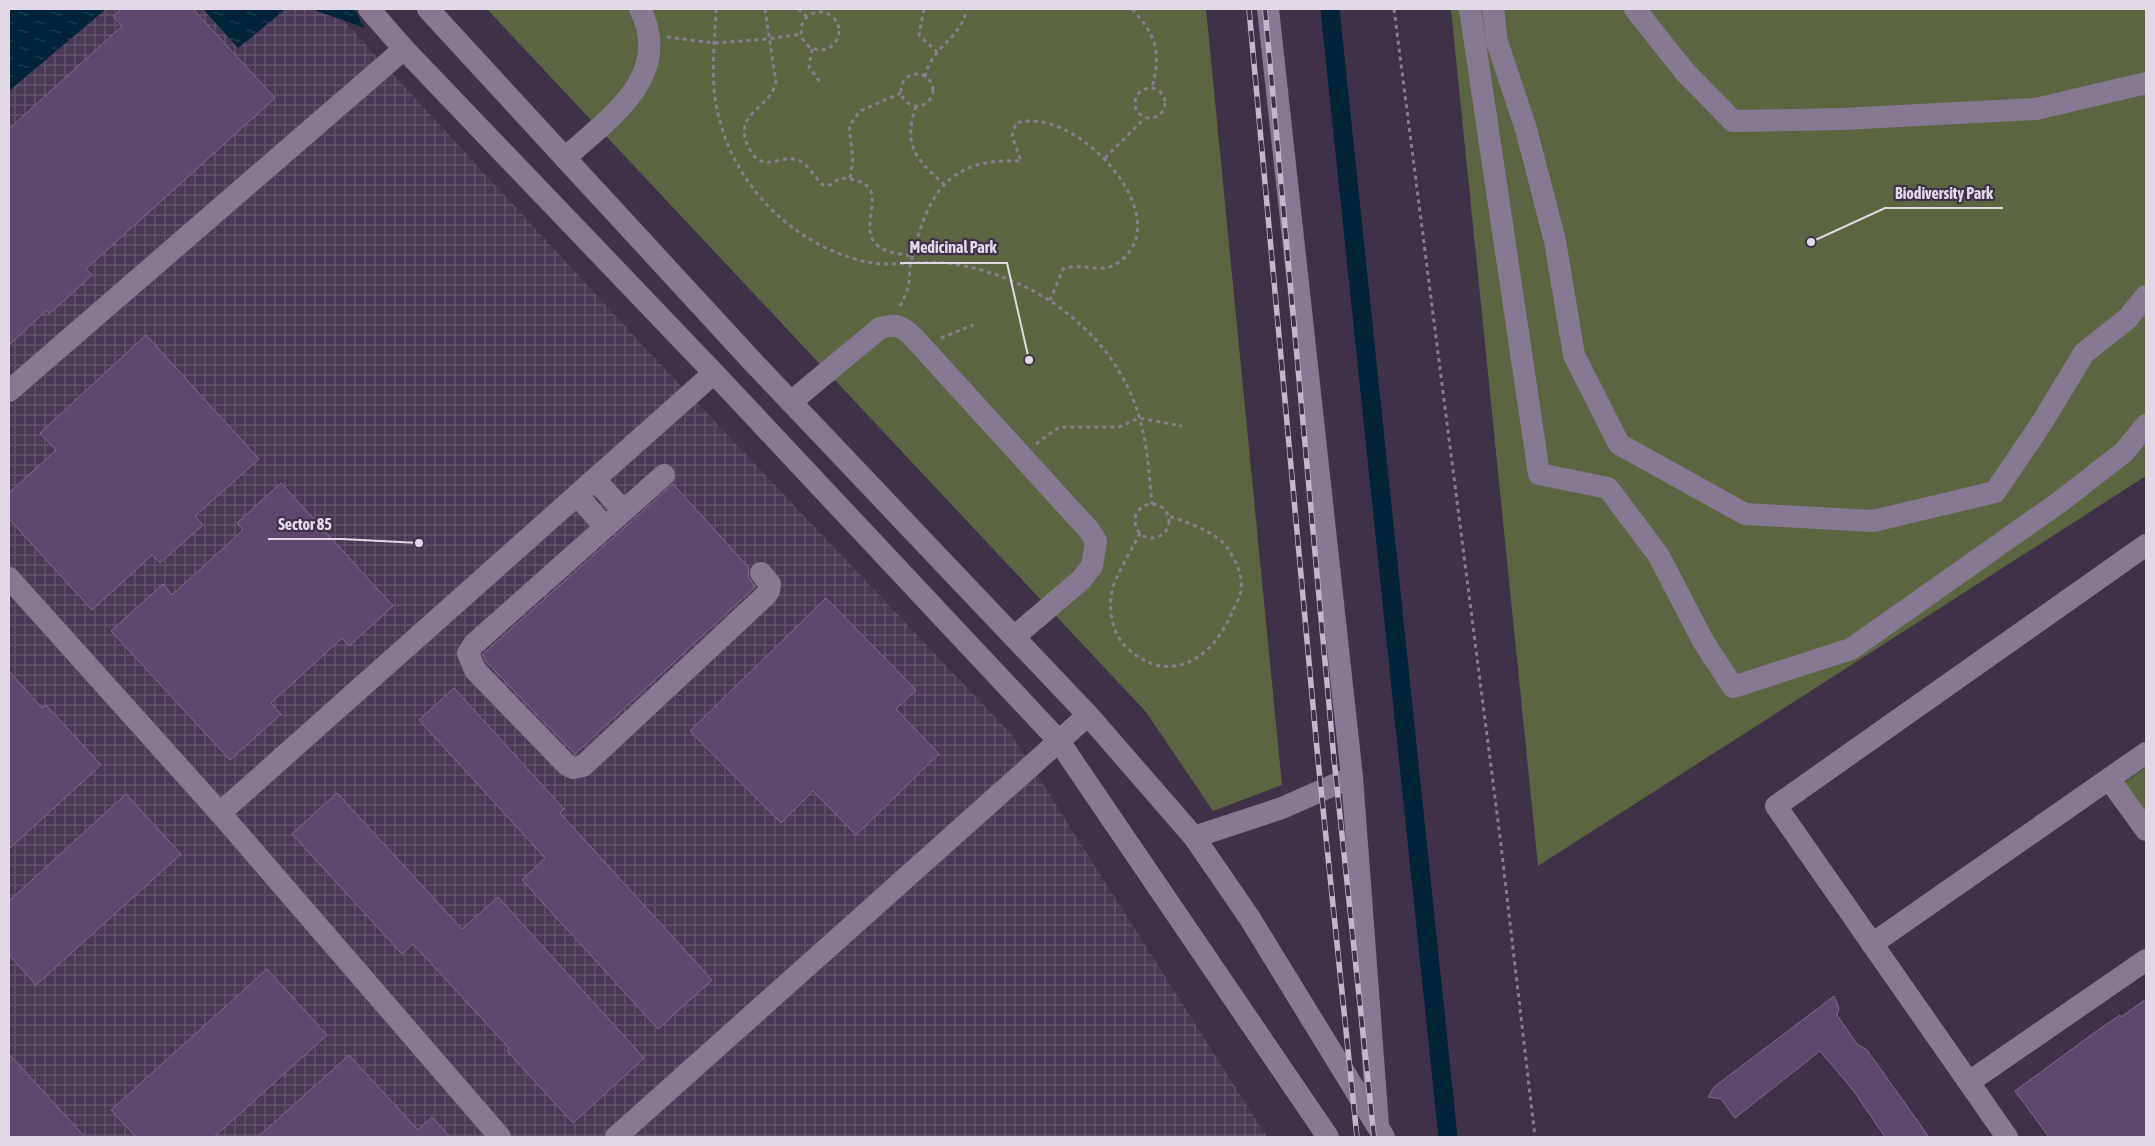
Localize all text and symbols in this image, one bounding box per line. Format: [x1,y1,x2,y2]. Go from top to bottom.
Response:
callout: Biodiversity Park [1885,177,2003,208]
text: Biodiversity Park [1895,184,1994,202]
callout: Medicinal Park [900,232,1007,263]
text: Medicinal Park [909,238,998,256]
callout: Sector 85 [268,508,342,539]
text: Sector 85 [278,515,332,533]

